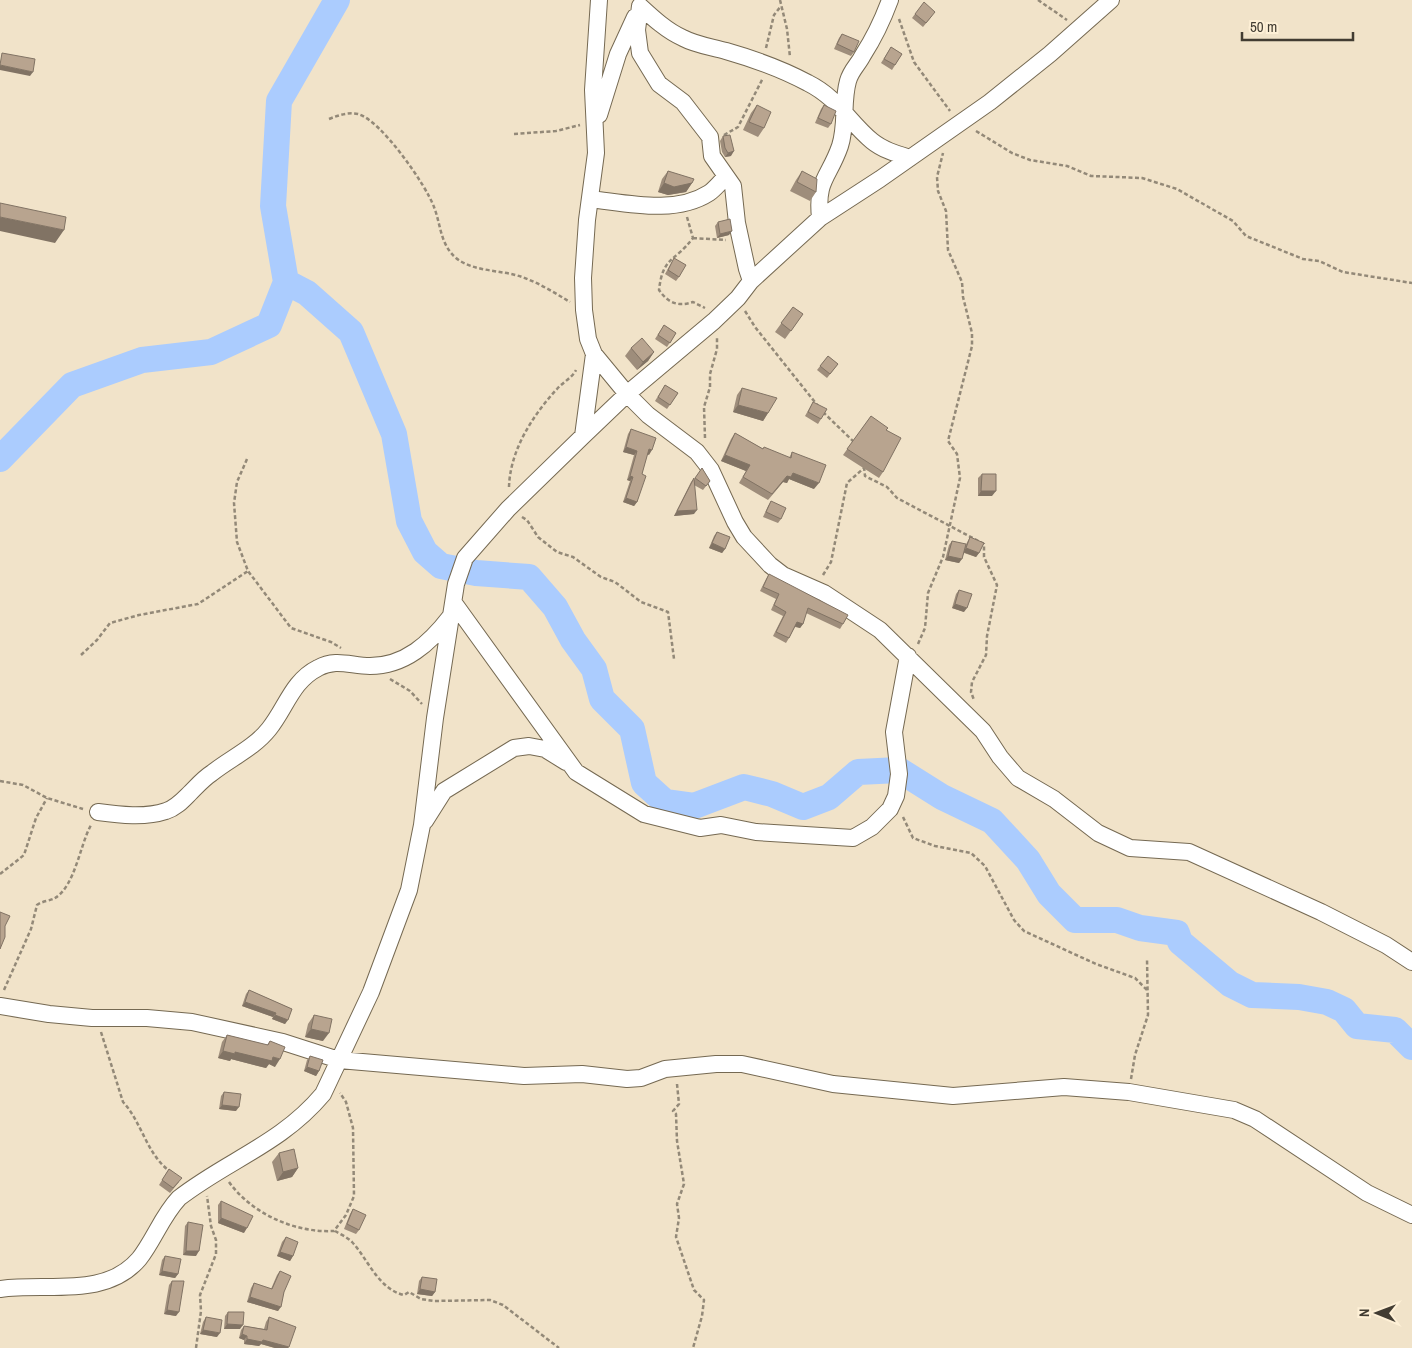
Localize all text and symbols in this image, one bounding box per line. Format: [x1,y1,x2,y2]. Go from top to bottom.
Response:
scale bar [1242,10,1353,42]
text: 50 m [1250,16,1277,37]
north arrow [1352,1288,1402,1338]
text: N [1355,1308,1373,1317]

